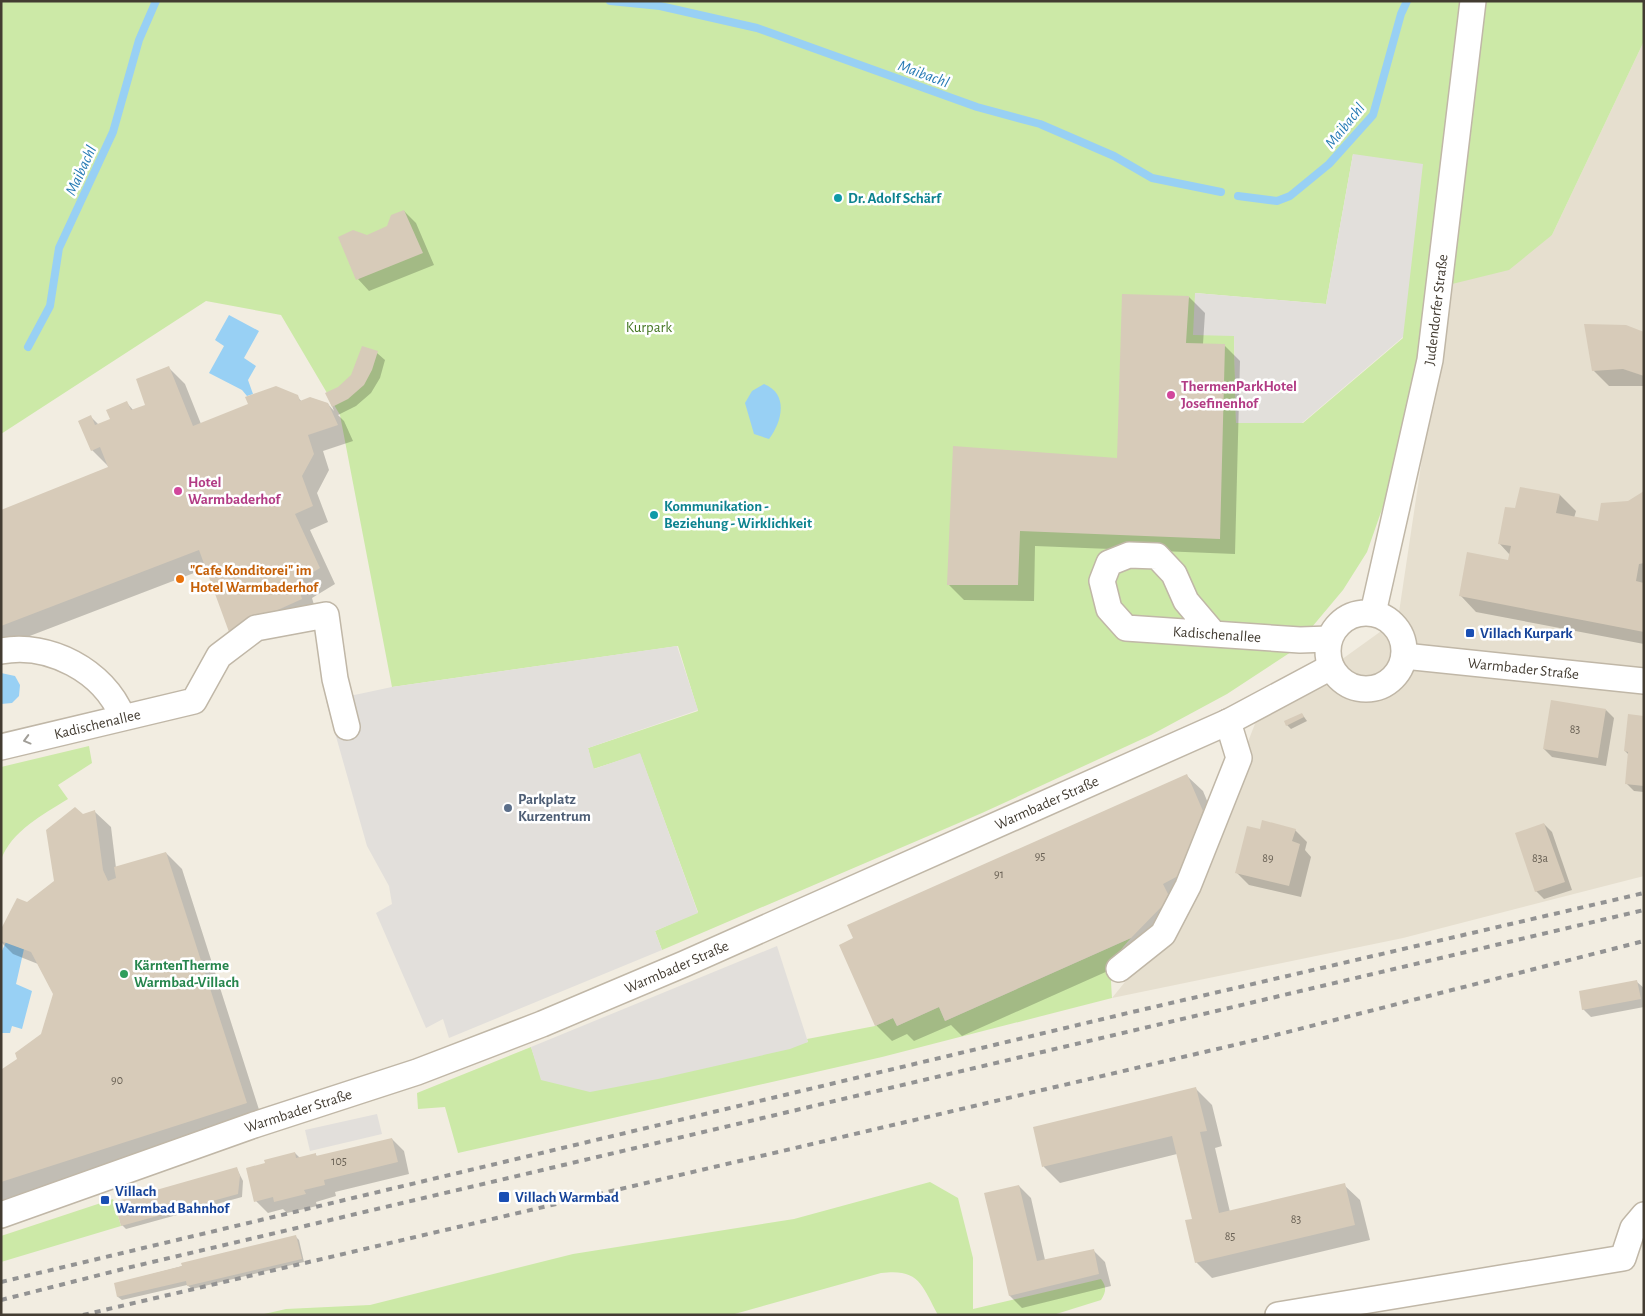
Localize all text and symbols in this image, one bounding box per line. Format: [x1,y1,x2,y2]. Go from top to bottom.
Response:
water label: Maibachl [896,57,951,91]
water label: Maibachl [1322,100,1368,151]
water label: Maibachl [62,143,99,198]
place label: Dr. Adolf Schärf [848,191,942,206]
marker: Dr. Adolf Schärf [832,192,844,204]
street label: Judendorfer Straße [1422,253,1451,367]
park label: Kurpark [626,320,672,335]
place label: ThermenParkHotel Josefinenhof [1181,379,1297,411]
marker: ThermenParkHotel Josefinenhof [1165,389,1177,401]
place label: Hotel Warmbaderhof [188,475,281,507]
marker: Hotel Warmbaderhof [172,485,184,497]
place label: Kommunikation - Beziehung - Wirklichkeit [664,499,812,531]
marker: Kommunikation - Beziehung - Wirklichkeit [648,509,660,521]
place label: "Cafe Konditorei" im Hotel Warmbaderhof [190,563,319,595]
marker: "Cafe Konditorei" im Hotel Warmbaderhof [174,573,186,585]
street label: Kadischenallee [1172,624,1262,645]
place label: Villach Kurpark [1480,626,1573,641]
marker: Villach Kurpark [1464,627,1476,639]
street label: Warmbader Straße [1467,656,1580,682]
street label: Kadischenallee [53,707,142,742]
house number: 83 [1570,723,1580,735]
one-way arrow [23,734,31,745]
street label: Warmbader Straße [993,774,1101,833]
place label: Parkplatz Kurzentrum [518,792,591,824]
marker: Parkplatz Kurzentrum [502,802,514,814]
house number: 95 [1035,850,1045,862]
house number: 89 [1262,852,1274,864]
house number: 83a [1532,852,1549,864]
house number: 91 [994,868,1004,880]
street label: Warmbader Straße [622,938,731,996]
place label: KärntenTherme Warmbad-Villach [134,958,239,990]
marker: KärntenTherme Warmbad-Villach [118,968,130,980]
house number: 90 [111,1074,123,1086]
street label: Warmbader Straße [243,1087,354,1136]
house number: 105 [331,1155,347,1167]
place label: Villach Warmbad Bahnhof [115,1184,230,1216]
marker: Villach Warmbad [497,1190,511,1204]
place label: Villach Warmbad [515,1190,619,1205]
marker: Villach Warmbad Bahnhof [99,1194,111,1206]
house number: 83 [1291,1213,1301,1225]
house number: 85 [1225,1230,1235,1242]

